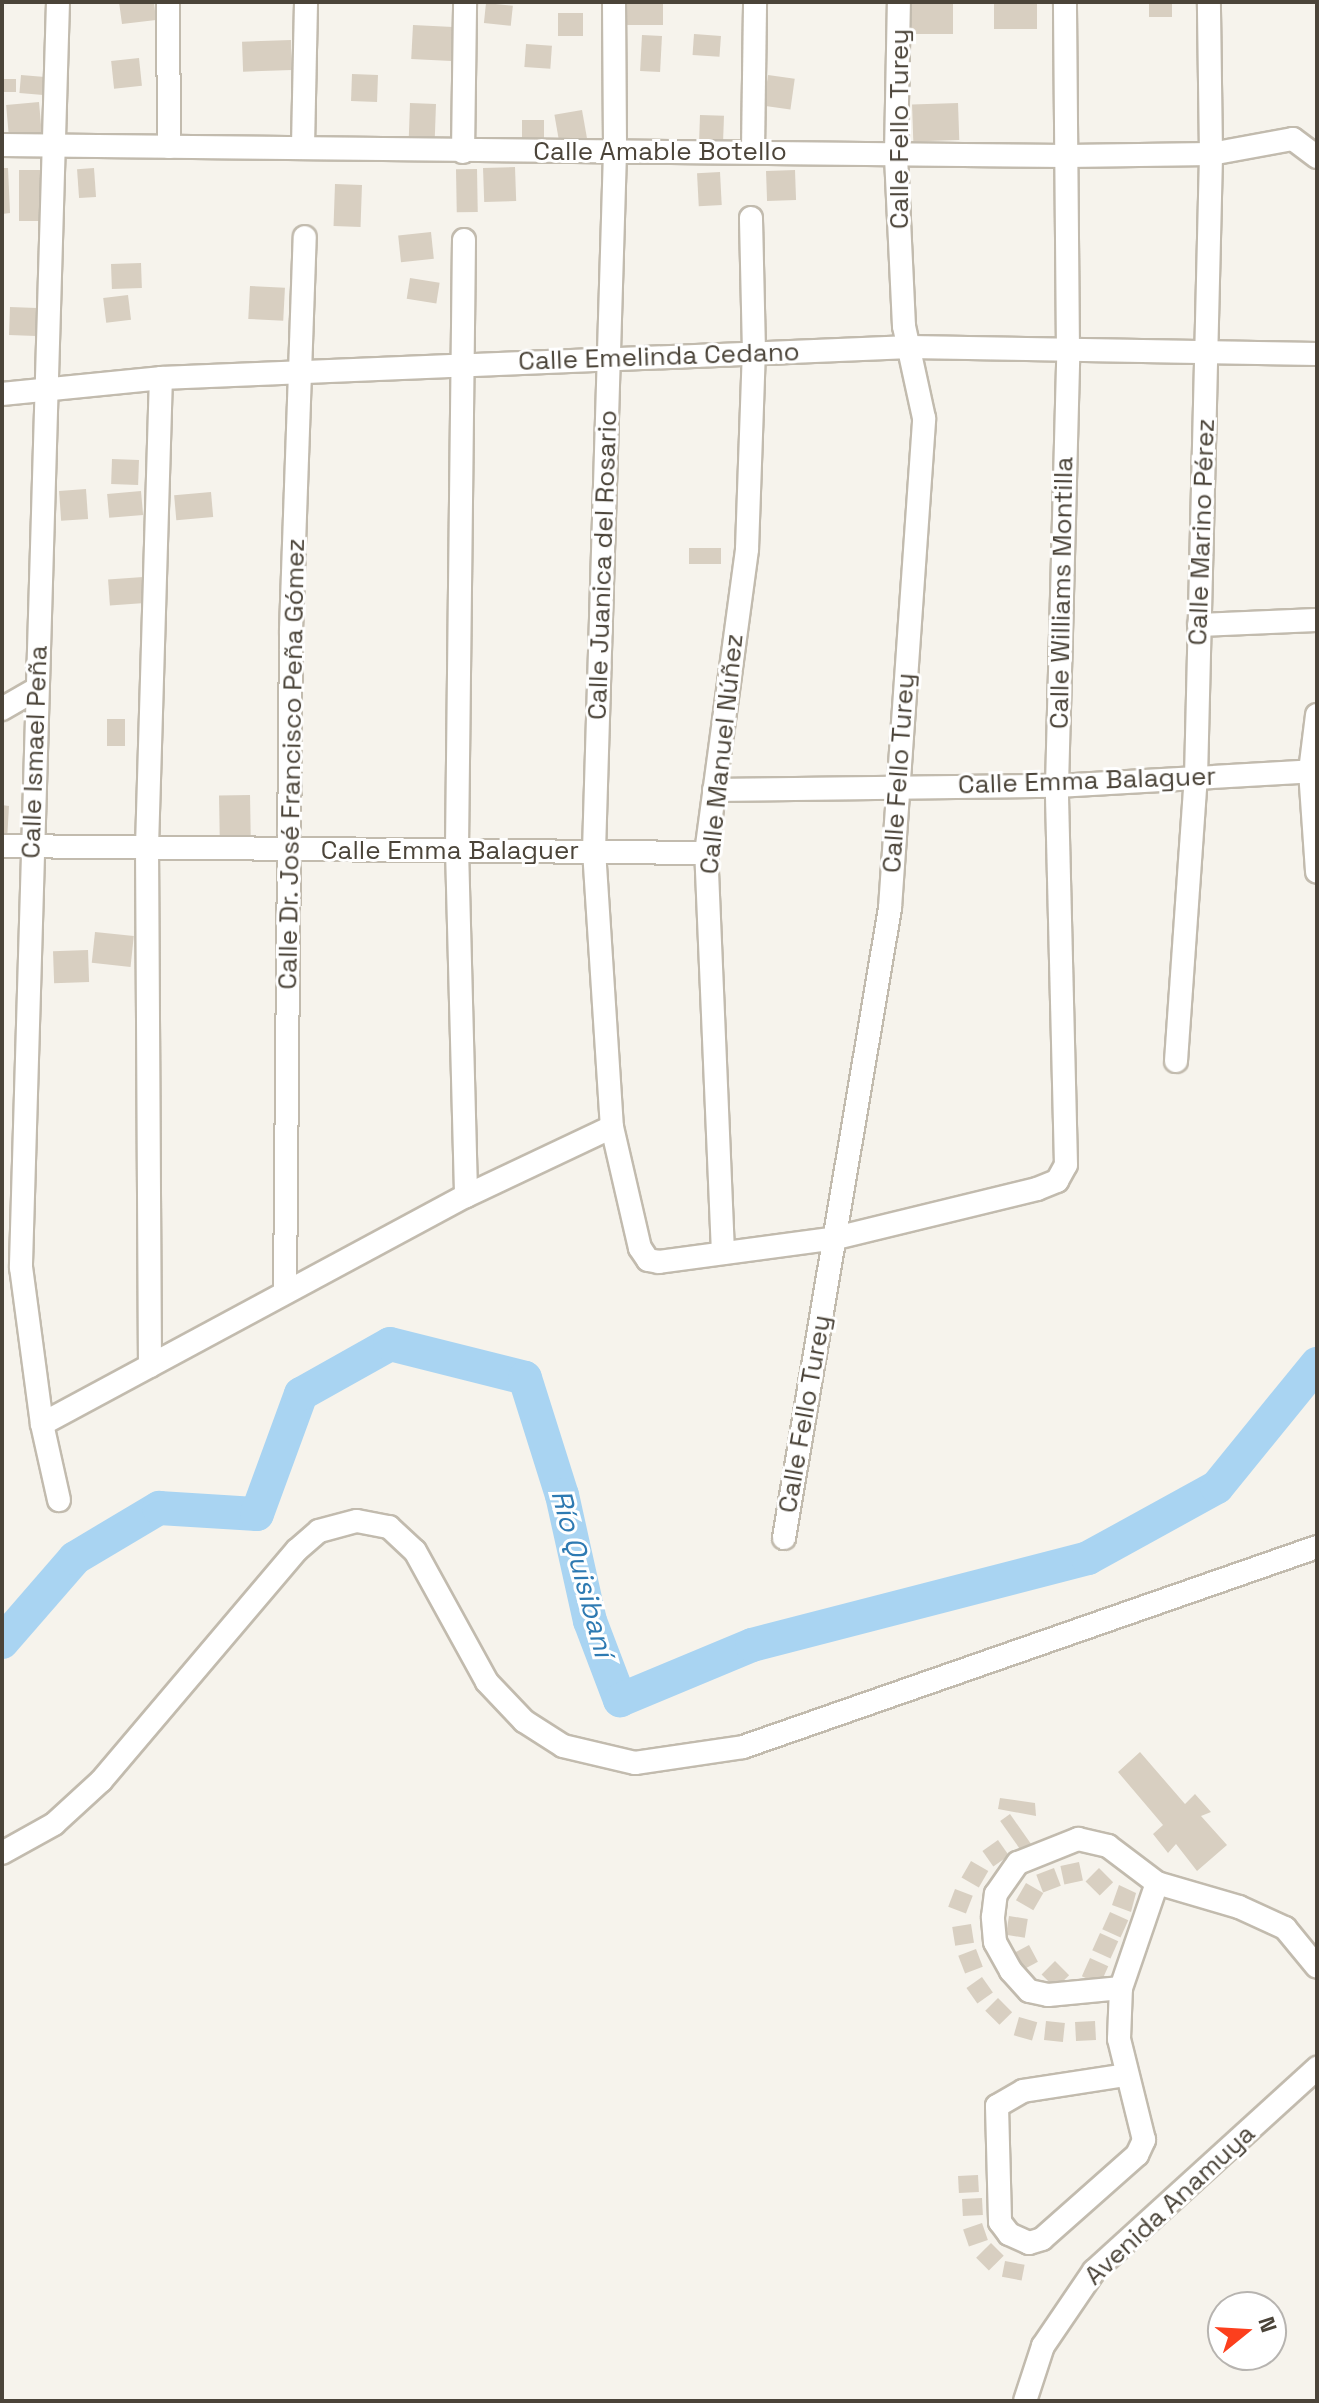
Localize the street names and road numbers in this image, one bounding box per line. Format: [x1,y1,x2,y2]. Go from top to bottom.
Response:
street label: Calle Fello Turey [884,28,916,230]
street label: Calle Amable Botello [533,136,787,168]
street label: Calle Emelinda Cedano [518,336,800,378]
street label: Calle Juanica del Rosario [582,410,624,720]
street label: Calle Marino Pérez [1182,418,1222,646]
street label: Calle Williams Montilla [1044,456,1080,730]
street label: Calle Dr. José Francisco Peña Gómez [272,538,312,990]
street label: Calle Manuel Núñez [694,632,750,876]
street label: Calle Ismael Peña [16,645,54,859]
street label: Calle Fello Turey [876,672,922,874]
street label: Calle Emma Balaguer [957,761,1217,801]
street label: Calle Emma Balaguer [321,835,579,867]
street label: Calle Fello Turey [772,1312,838,1516]
street label: Avenida Anamuya [1078,2118,1262,2292]

